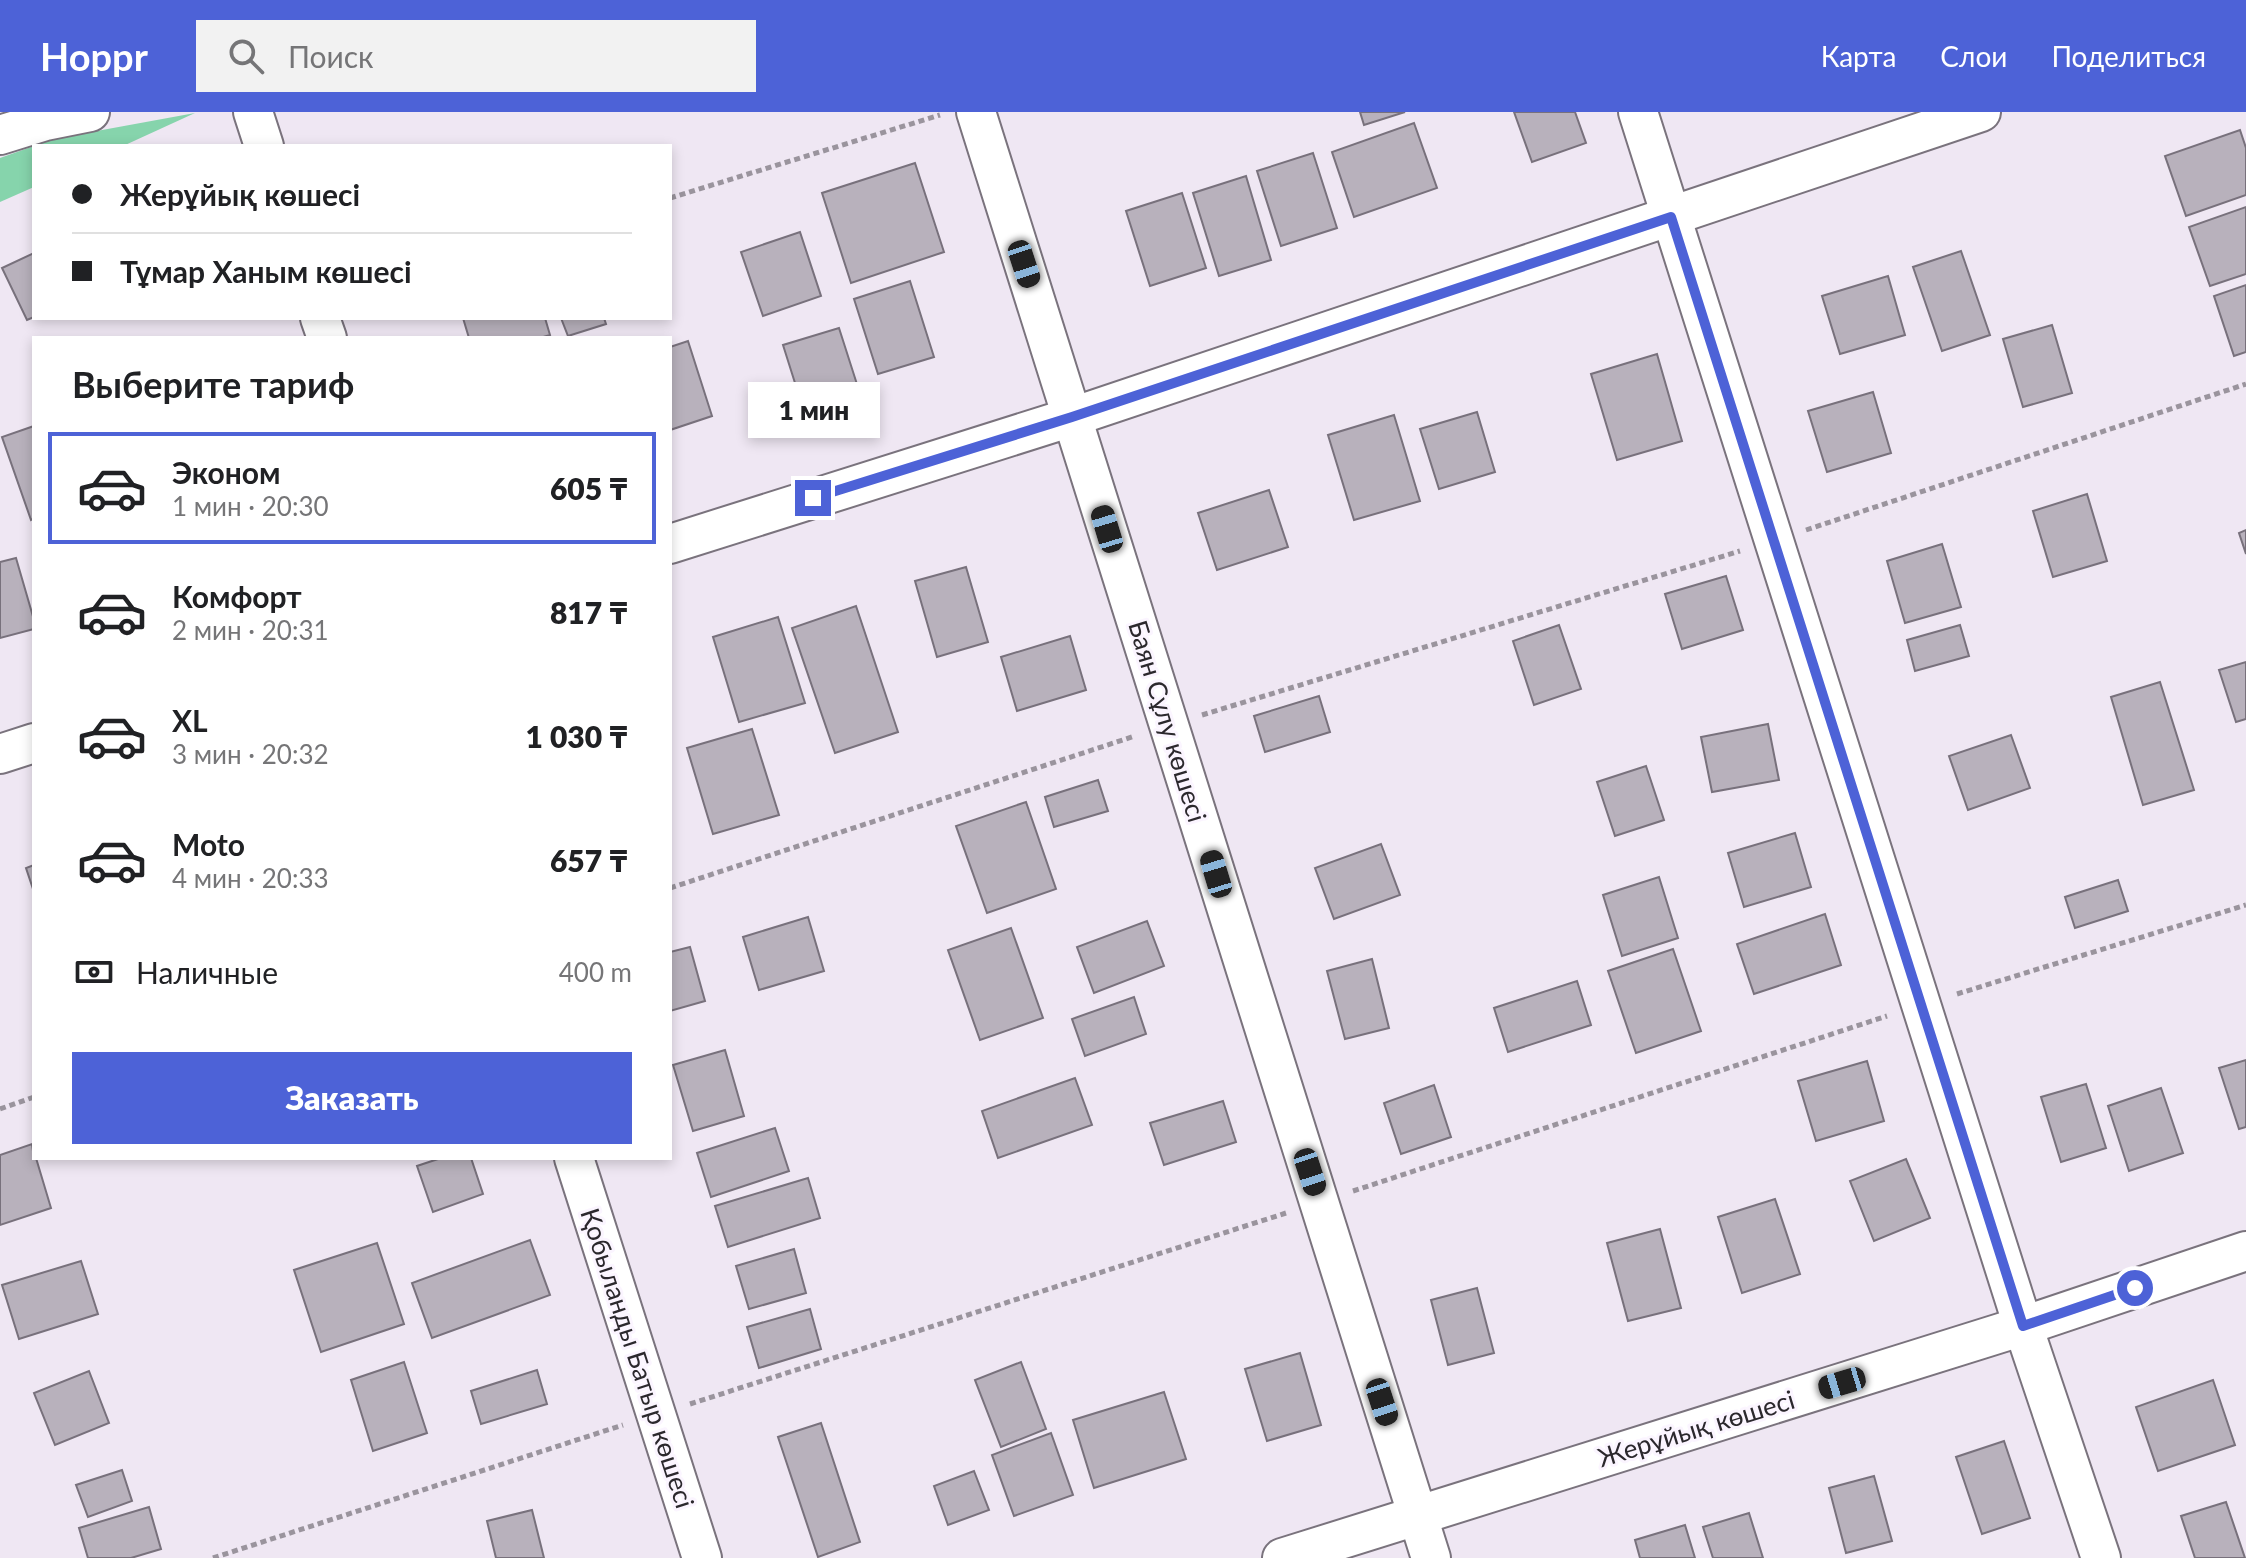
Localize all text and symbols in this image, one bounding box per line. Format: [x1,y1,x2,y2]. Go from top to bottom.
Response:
search box [196,20,756,92]
text: Hoppr [40,33,148,79]
icon: search [224,34,268,78]
text: Поиск [288,38,374,74]
text: Карта [1821,39,1896,73]
text: Слои [1940,39,2007,73]
text: Поделиться [2051,39,2206,73]
text: Жерұйық көшесі [120,176,360,212]
car [1005,237,1043,291]
text: Тұмар Ханым көшесі [120,253,412,289]
text: Выберите тариф [72,362,354,406]
callout: 1 мин [747,382,879,438]
text: 1 мин [779,394,849,426]
icon: car [76,452,148,524]
text: Эконом [172,454,281,490]
text: 605 ₸ [550,470,628,506]
route end [795,480,831,516]
text: 1 мин · 20:30 [172,490,329,522]
car [1089,503,1125,555]
icon: car [76,576,148,648]
text: Комфорт [172,578,302,614]
text: 817 ₸ [550,594,628,630]
text: 2 мин · 20:31 [172,614,329,646]
street label: Баян Сұлу көшесі [1122,616,1214,826]
icon: car [76,700,148,772]
text: XL [172,702,208,738]
text: 1 030 ₸ [526,718,628,754]
text: 3 мин · 20:32 [172,738,329,770]
icon: car [76,824,148,896]
text: Moto [172,826,245,862]
text: 657 ₸ [550,842,628,878]
car [1198,848,1234,900]
text: 4 мин · 20:33 [172,862,329,894]
icon: cash [72,950,116,994]
text: Наличные [136,954,278,990]
text: 400 m [559,956,632,988]
button: Заказать [72,1052,632,1144]
car [1291,1145,1329,1199]
street label: Қобыланды Батыр көшесі [574,1204,702,1512]
route start [2117,1270,2153,1306]
car [1816,1365,1868,1401]
car [1363,1375,1401,1429]
street label: Жерұйық көшесі [1594,1383,1798,1473]

